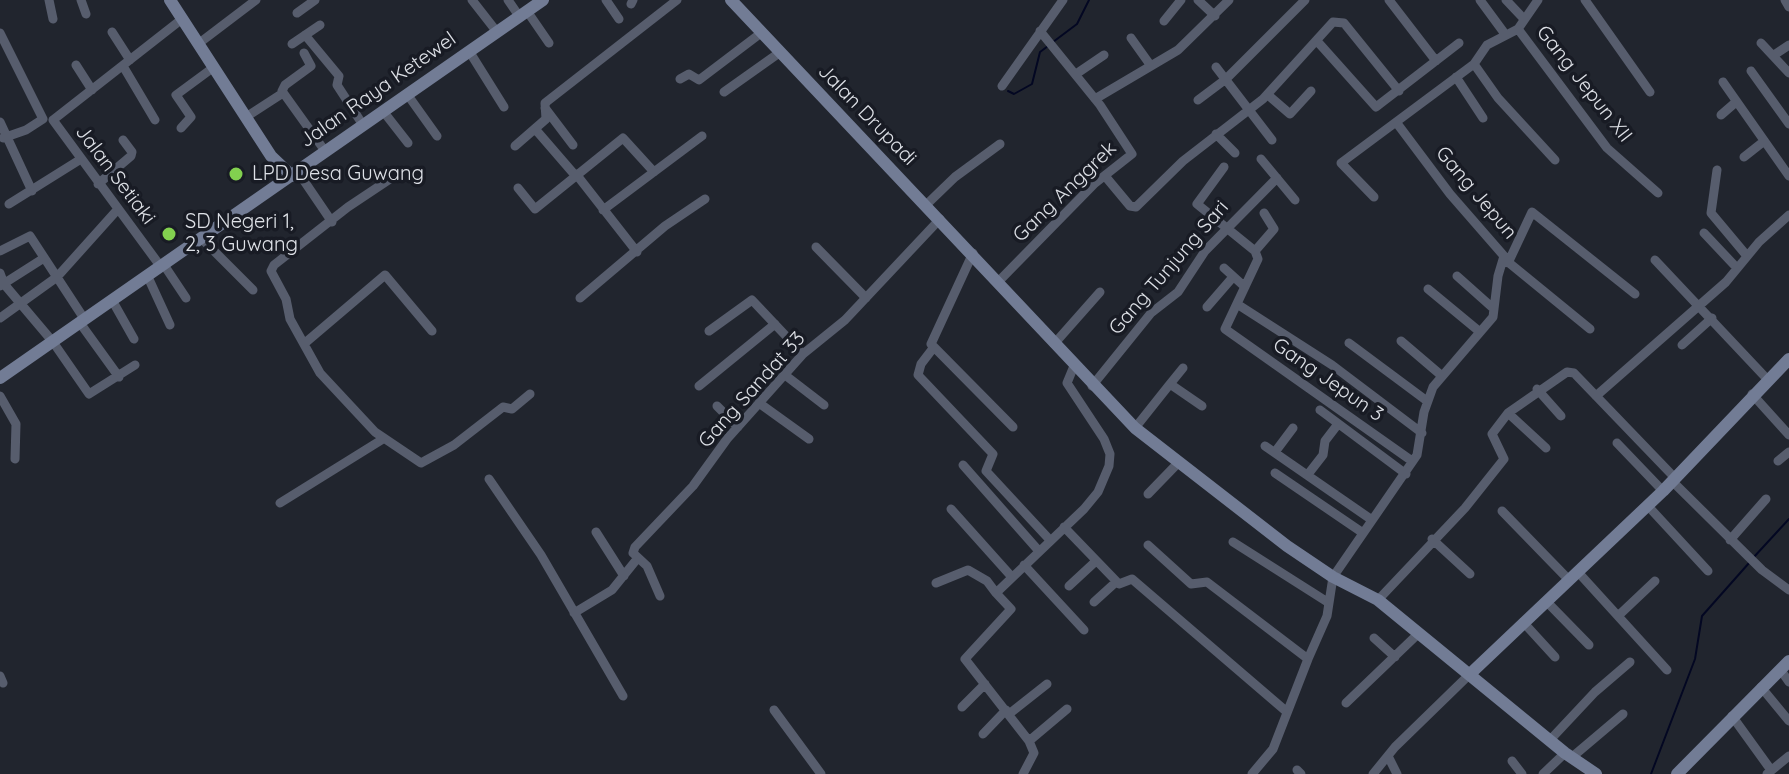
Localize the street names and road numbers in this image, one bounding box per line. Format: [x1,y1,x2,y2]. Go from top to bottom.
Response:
street label: Gang Jepun XII [1531,21,1637,147]
street label: Jalan Raya Ketewel [295,27,461,153]
street label: Jalan Drupadi [813,59,921,171]
street label: Jalan Setiaki [70,121,160,229]
street label: Gang Anggrek [1008,137,1122,247]
street label: Gang Jepun [1430,142,1522,244]
street label: Gang Tunjung Sari [1104,196,1234,340]
street label: Gang Sandat 33 [694,327,810,453]
street label: Gang Jepun 3 [1268,333,1388,427]

